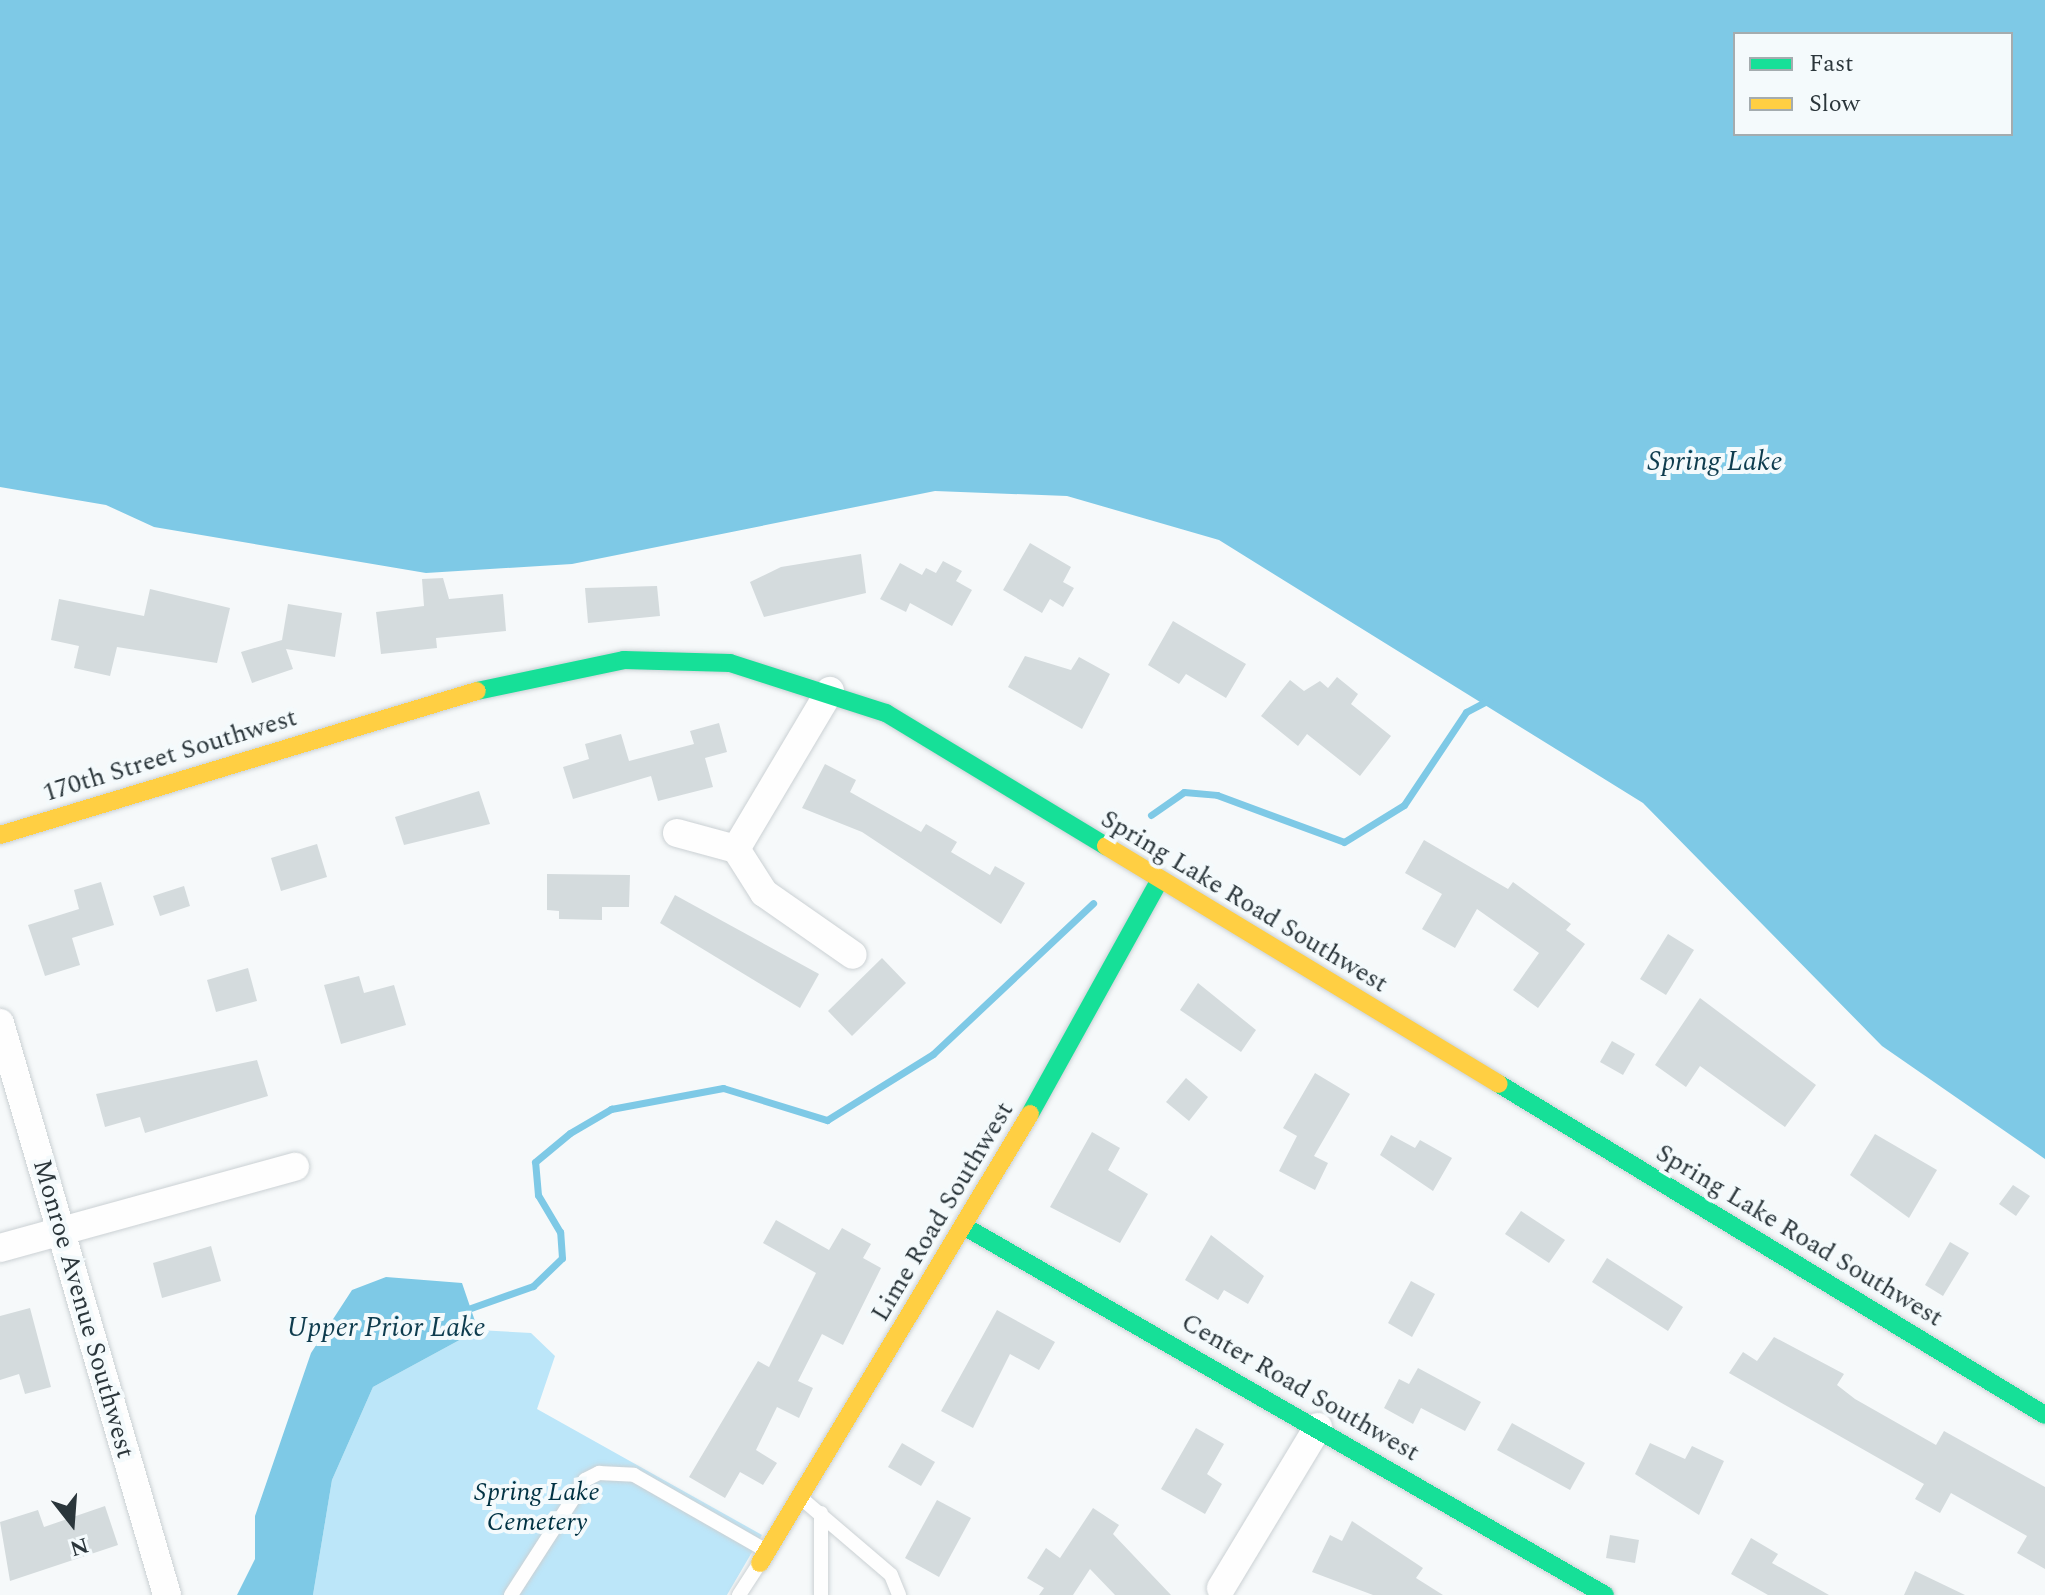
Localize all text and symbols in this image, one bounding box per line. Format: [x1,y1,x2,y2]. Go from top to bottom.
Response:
legend [1733,32,2013,136]
text: Fast [1809,46,1854,82]
text: Slow [1809,86,1860,122]
water label: Spring Lake [1647,445,1783,479]
street label: 170th Street Southwest [39,702,301,810]
street label: Spring Lake Road Southwest [1095,804,1393,1000]
street label: Lime Road Southwest [865,1097,1021,1327]
street label: Spring Lake Road Southwest [1650,1138,1948,1334]
street label: Monroe Avenue Southwest [25,1156,141,1462]
street label: Center Road Southwest [1175,1307,1425,1469]
water label: Upper Prior Lake [286,1311,486,1345]
park label: Spring Lake Cemetery [474,1477,600,1538]
north arrow [32,1483,112,1563]
text: N [66,1528,93,1565]

